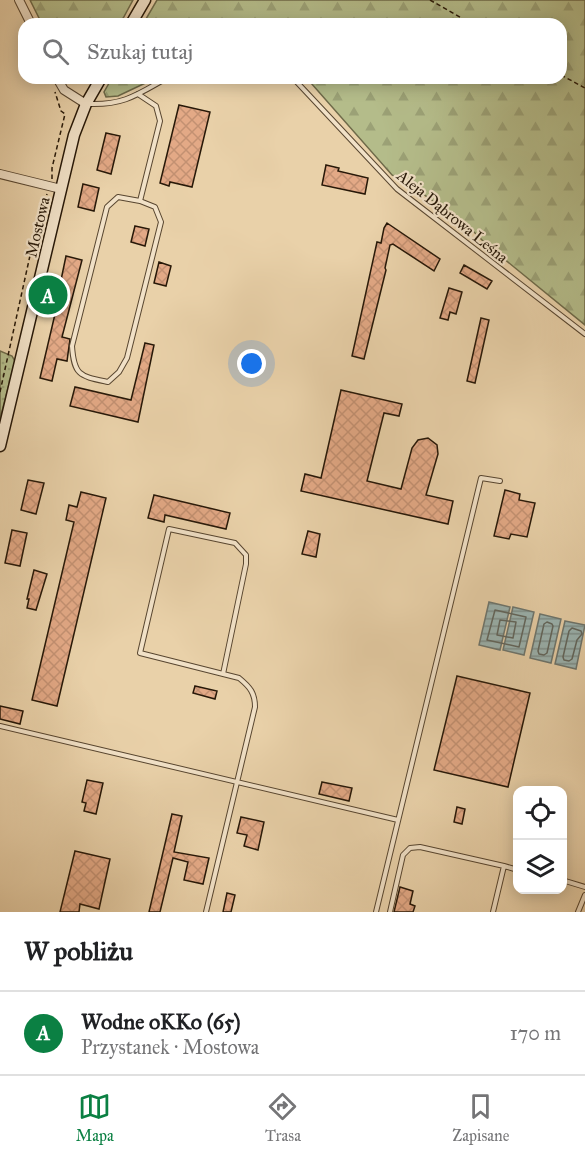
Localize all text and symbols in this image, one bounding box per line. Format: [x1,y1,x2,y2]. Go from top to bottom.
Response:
search box [18,18,567,84]
icon: search [39,35,72,68]
text: Szukaj tutaj [87,38,193,65]
street label: Aleja Dąbrowa Leśna [393,165,512,267]
street label: Mostowa [21,195,54,259]
pin: A [28,272,68,318]
your location [237,349,266,378]
map controls [513,786,567,894]
button: locate [513,786,567,840]
button: layers [513,840,567,894]
text: W pobliżu [24,935,133,967]
text: Wodne oKKo (65) [81,1008,241,1035]
text: A [37,1021,50,1045]
text: 170 m [510,1021,561,1045]
text: Przystanek · Mostowa [81,1035,259,1059]
tab: Mapa [76,1090,114,1145]
tab: Trasa [265,1090,301,1145]
tab: Zapisane [452,1090,509,1145]

